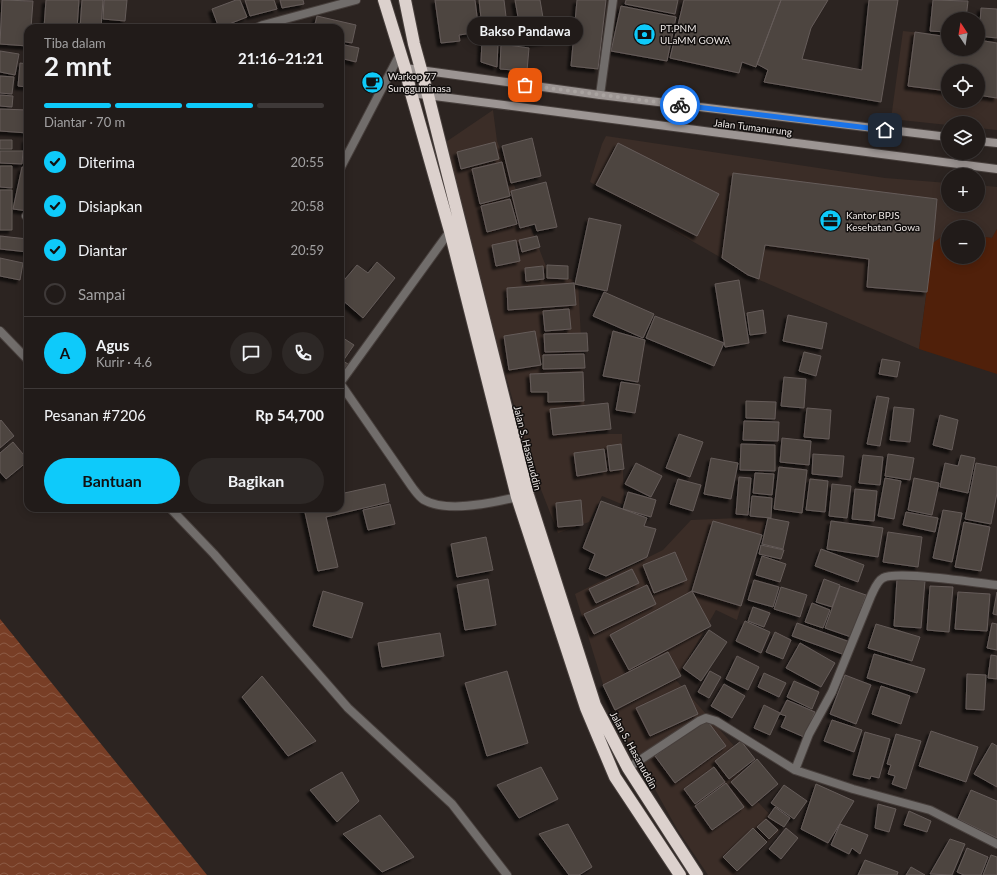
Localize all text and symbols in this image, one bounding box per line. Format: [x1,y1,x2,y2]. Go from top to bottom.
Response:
north arrow [941,12,985,56]
map controls [941,12,985,264]
callout: Bakso Pandawa [467,17,583,45]
bank icon: PT.PNM ULaMM GOWA [631,21,657,47]
place label: PT.PNM ULaMM GOWA [660,22,731,46]
text: Bakso Pandawa [480,23,570,39]
text: Tiba dalam [44,35,106,51]
text: 21:16–21:21 [238,49,324,67]
text: 2 mnt [44,50,111,82]
button: locate [941,64,985,108]
pin [508,68,542,102]
cafe icon: Warkop 77 Sungguminasa [359,69,385,95]
place label: Warkop 77 Sungguminasa [388,70,451,94]
icon: bag [514,74,536,96]
courier [660,85,700,125]
icon: bike [669,94,691,116]
pin [868,113,902,147]
text: Diantar · 70 m [44,114,125,130]
street label: Jalan Tumanurung [713,116,793,138]
button: layers [941,116,985,160]
icon: home [874,119,896,141]
icon: check [44,151,66,173]
text: Diterima [78,153,135,171]
text: 20:55 [291,154,324,170]
button: + [941,168,985,212]
icon: check [44,195,66,217]
text: Disiapkan [78,197,142,215]
text: 20:58 [291,198,324,214]
office icon: Kantor BPJS Kesehatan Gowa [818,208,844,234]
place label: Kantor BPJS Kesehatan Gowa [846,209,920,233]
button: − [941,220,985,264]
icon: check [44,239,66,261]
text: Diantar [78,241,127,259]
text: 20:59 [291,242,324,258]
text: Sampai [78,285,125,303]
button: chat [230,332,272,374]
button: phone [282,332,324,374]
text: Agus [96,336,129,354]
text: A [60,344,70,362]
text: Kurir · 4.6 [96,354,152,370]
street label: Jalan S. Hasanuddin [512,404,544,492]
text: Pesanan #7206 [44,406,146,424]
text: Rp 54,700 [255,406,324,424]
button: Bantuan [44,458,180,504]
button: Bagikan [188,458,324,504]
street label: Jalan S. Hasanuddin [608,709,660,791]

